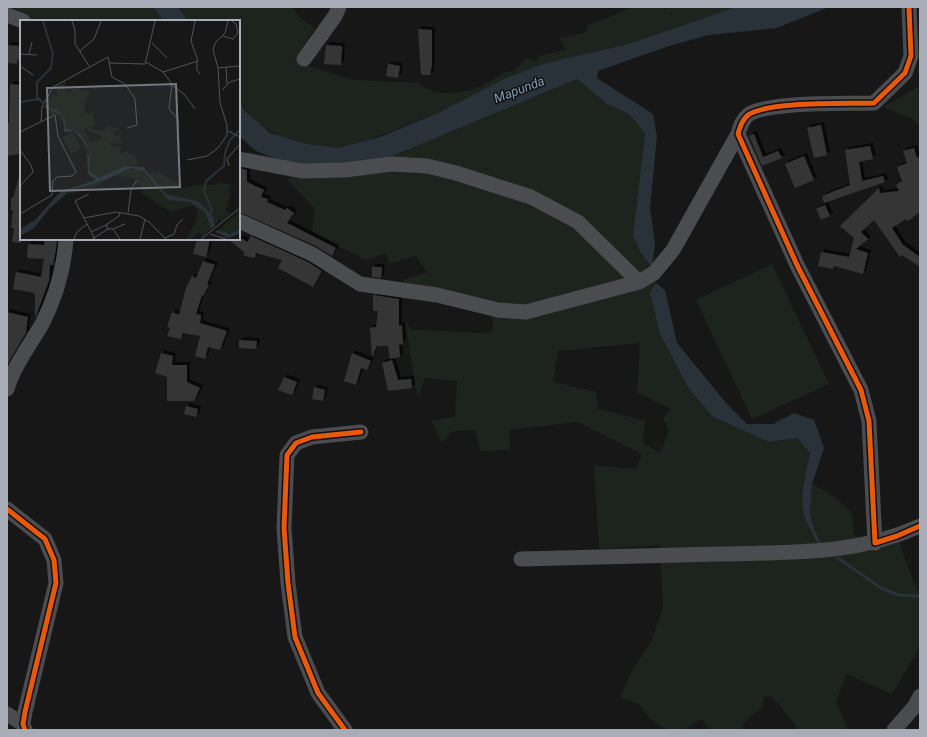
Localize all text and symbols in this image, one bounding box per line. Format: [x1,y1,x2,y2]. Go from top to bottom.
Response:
inset map [20,20,240,240]
water label: Mapunda [492,73,547,106]

